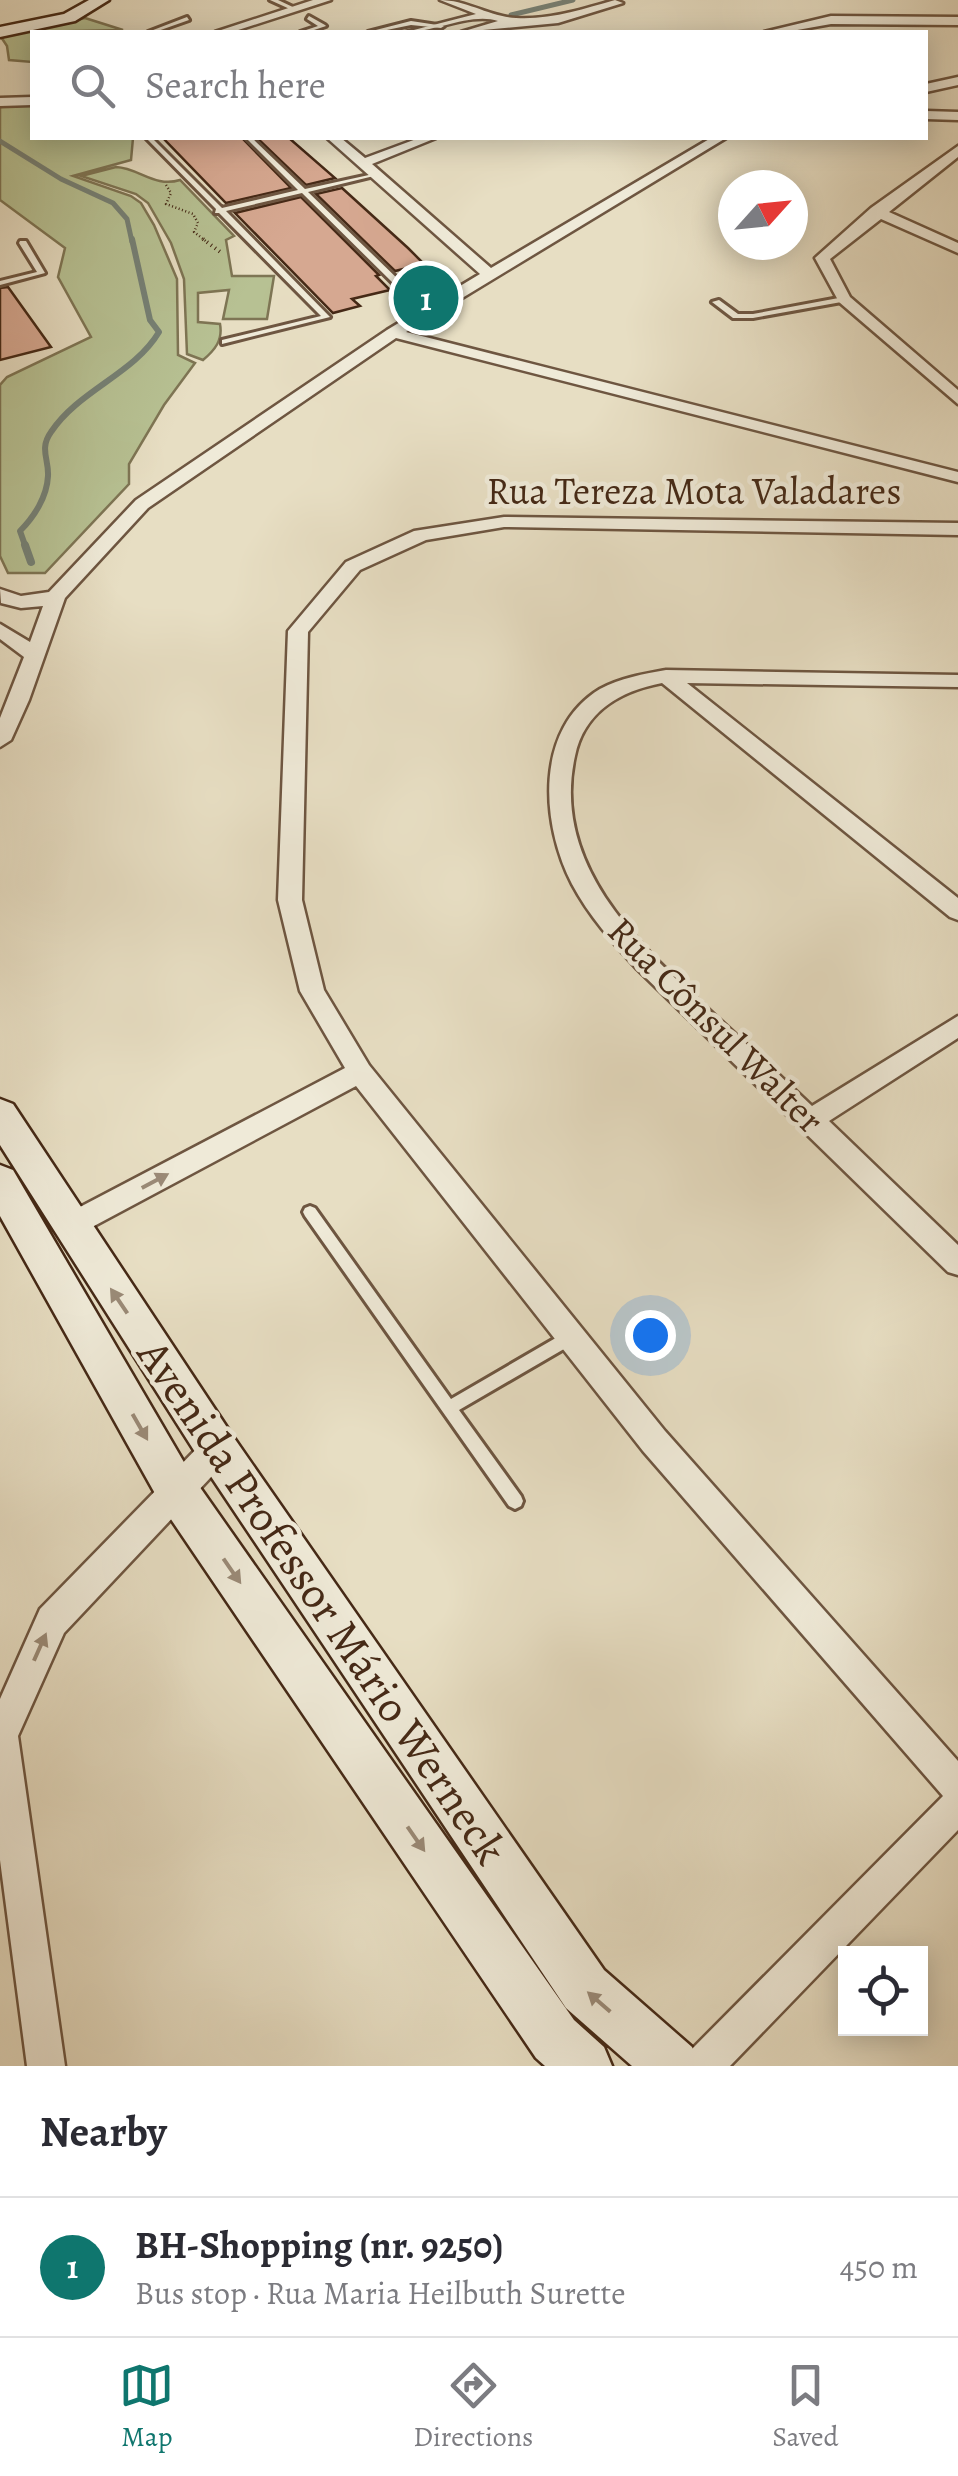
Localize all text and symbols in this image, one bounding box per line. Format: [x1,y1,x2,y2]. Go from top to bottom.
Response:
search box [30,30,928,140]
icon: search [65,58,120,113]
text: Search here [145,59,326,111]
north arrow [718,170,808,260]
pin: 1 [394,260,458,336]
street label: Rua Tereza Mota Valadares [487,465,901,517]
street label: Rua Cônsul Walter [596,905,836,1145]
one-way arrow [141,1172,170,1189]
one-way arrow [110,1288,129,1315]
your location [625,1310,676,1361]
street label: Avenida Professor Mário Werneck [122,1326,521,1877]
one-way arrow [131,1413,149,1441]
one-way arrow [222,1558,241,1584]
one-way arrow [32,1632,48,1662]
one-way arrow [406,1825,425,1852]
map controls [838,1946,928,2036]
button: locate [838,1946,928,2036]
one-way arrow [587,1991,612,2013]
text: Nearby [40,2103,167,2160]
text: BH-Shopping (nr. 9250) [135,2219,503,2271]
text: 1 [67,2245,78,2289]
text: 450 m [840,2245,918,2289]
text: Bus stop · Rua Maria Heilbuth Surette [135,2271,625,2315]
tab: Map [119,2358,174,2456]
tab: Directions [413,2358,533,2456]
tab: Saved [772,2358,839,2456]

